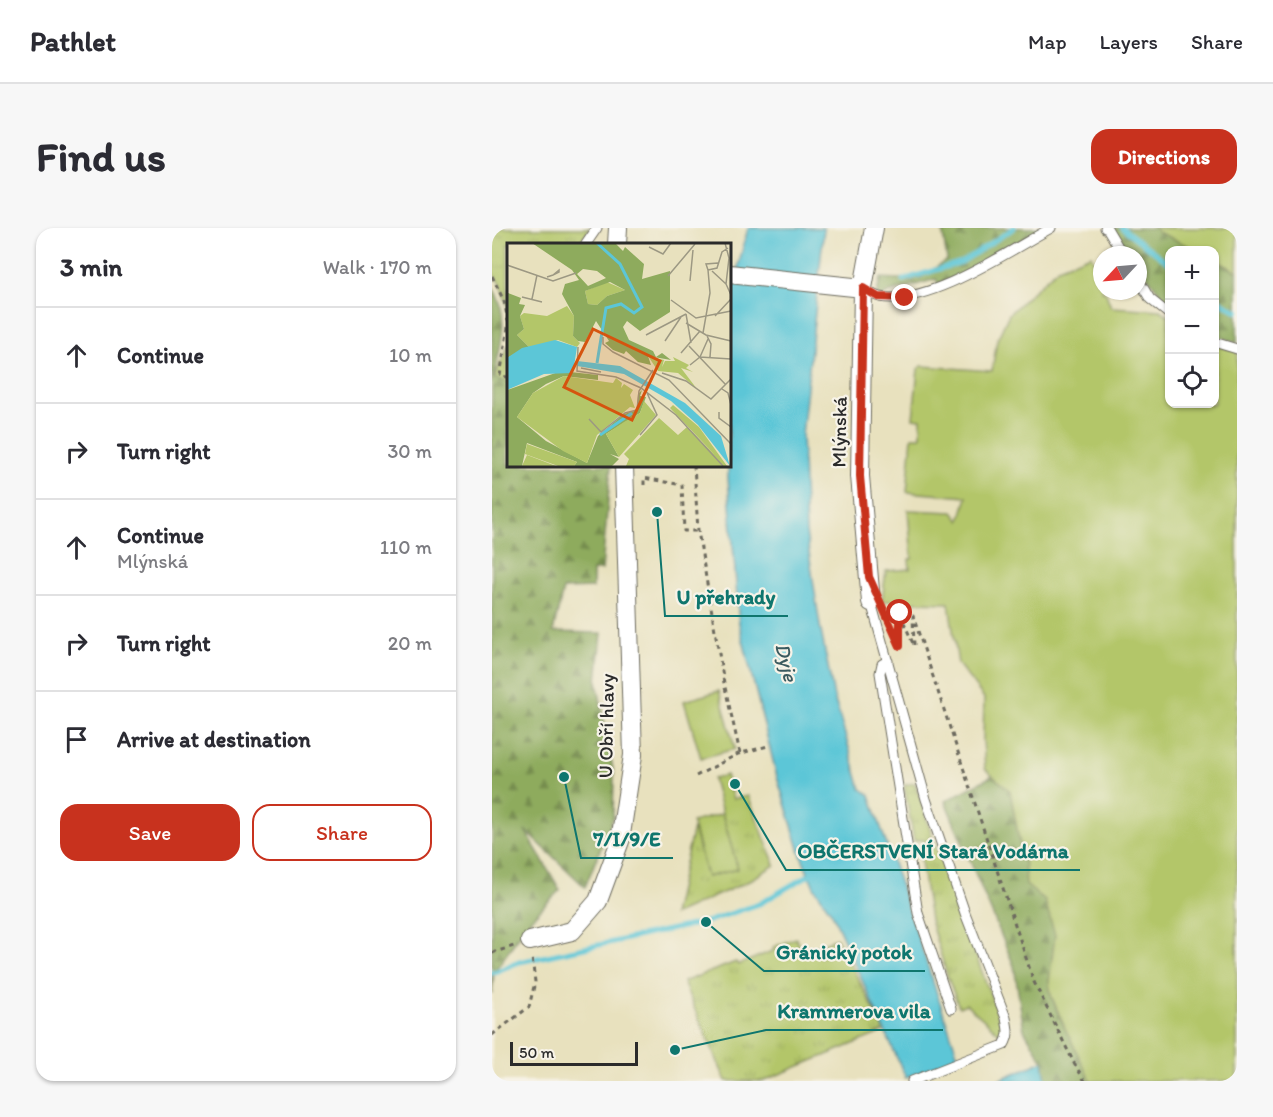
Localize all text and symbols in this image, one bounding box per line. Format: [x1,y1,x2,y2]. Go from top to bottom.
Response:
text: Pathlet [30,24,116,58]
text: Map [1028,29,1067,54]
text: Layers [1100,29,1158,54]
text: Share [1191,29,1243,54]
button: Directions [1091,129,1237,184]
text: Find us [36,131,166,182]
inset map [507,243,730,466]
north arrow [1093,246,1147,300]
map controls [1165,246,1219,408]
button: + [1165,246,1219,300]
text: 3 min [60,251,122,283]
text: Walk · 170 m [323,255,432,279]
route end [891,284,917,310]
button: − [1165,300,1219,354]
icon: ahead [60,339,93,372]
text: Continue [117,342,204,369]
text: 10 m [389,343,432,367]
button: locate [1165,354,1219,408]
street label: Mlýnská [826,396,852,468]
icon: right [60,435,93,468]
text: Turn right [117,438,211,465]
text: 30 m [387,439,432,463]
text: Continue [117,522,204,549]
icon: ahead [60,531,93,564]
text: 110 m [380,535,432,559]
text: Mlýnská [117,549,188,573]
callout: U přehrady [665,577,788,616]
text: U přehrady [677,584,776,610]
route start [886,599,912,625]
icon: right [60,627,93,660]
text: Turn right [117,630,211,657]
text: 20 m [388,631,432,655]
water label: Dyje [770,640,804,685]
street label: U Obří hlavy [593,673,619,779]
icon: arrive [60,723,93,756]
text: Arrive at destination [117,726,311,753]
button: Save [60,804,240,861]
button: Share [252,804,432,861]
callout: 7/I/9/E [581,819,673,858]
text: 7/I/9/E [592,826,661,851]
callout: OBČERSTVENÍ Stará Vodárna [786,831,1080,870]
text: OBČERSTVENÍ Stará Vodárna [797,838,1070,863]
callout: Gránický potok [764,932,925,971]
text: Gránický potok [776,939,913,965]
callout: Krammerova vila [766,991,943,1030]
text: Krammerova vila [777,998,932,1023]
scale bar [510,1039,638,1066]
text: 50 m [519,1043,554,1062]

